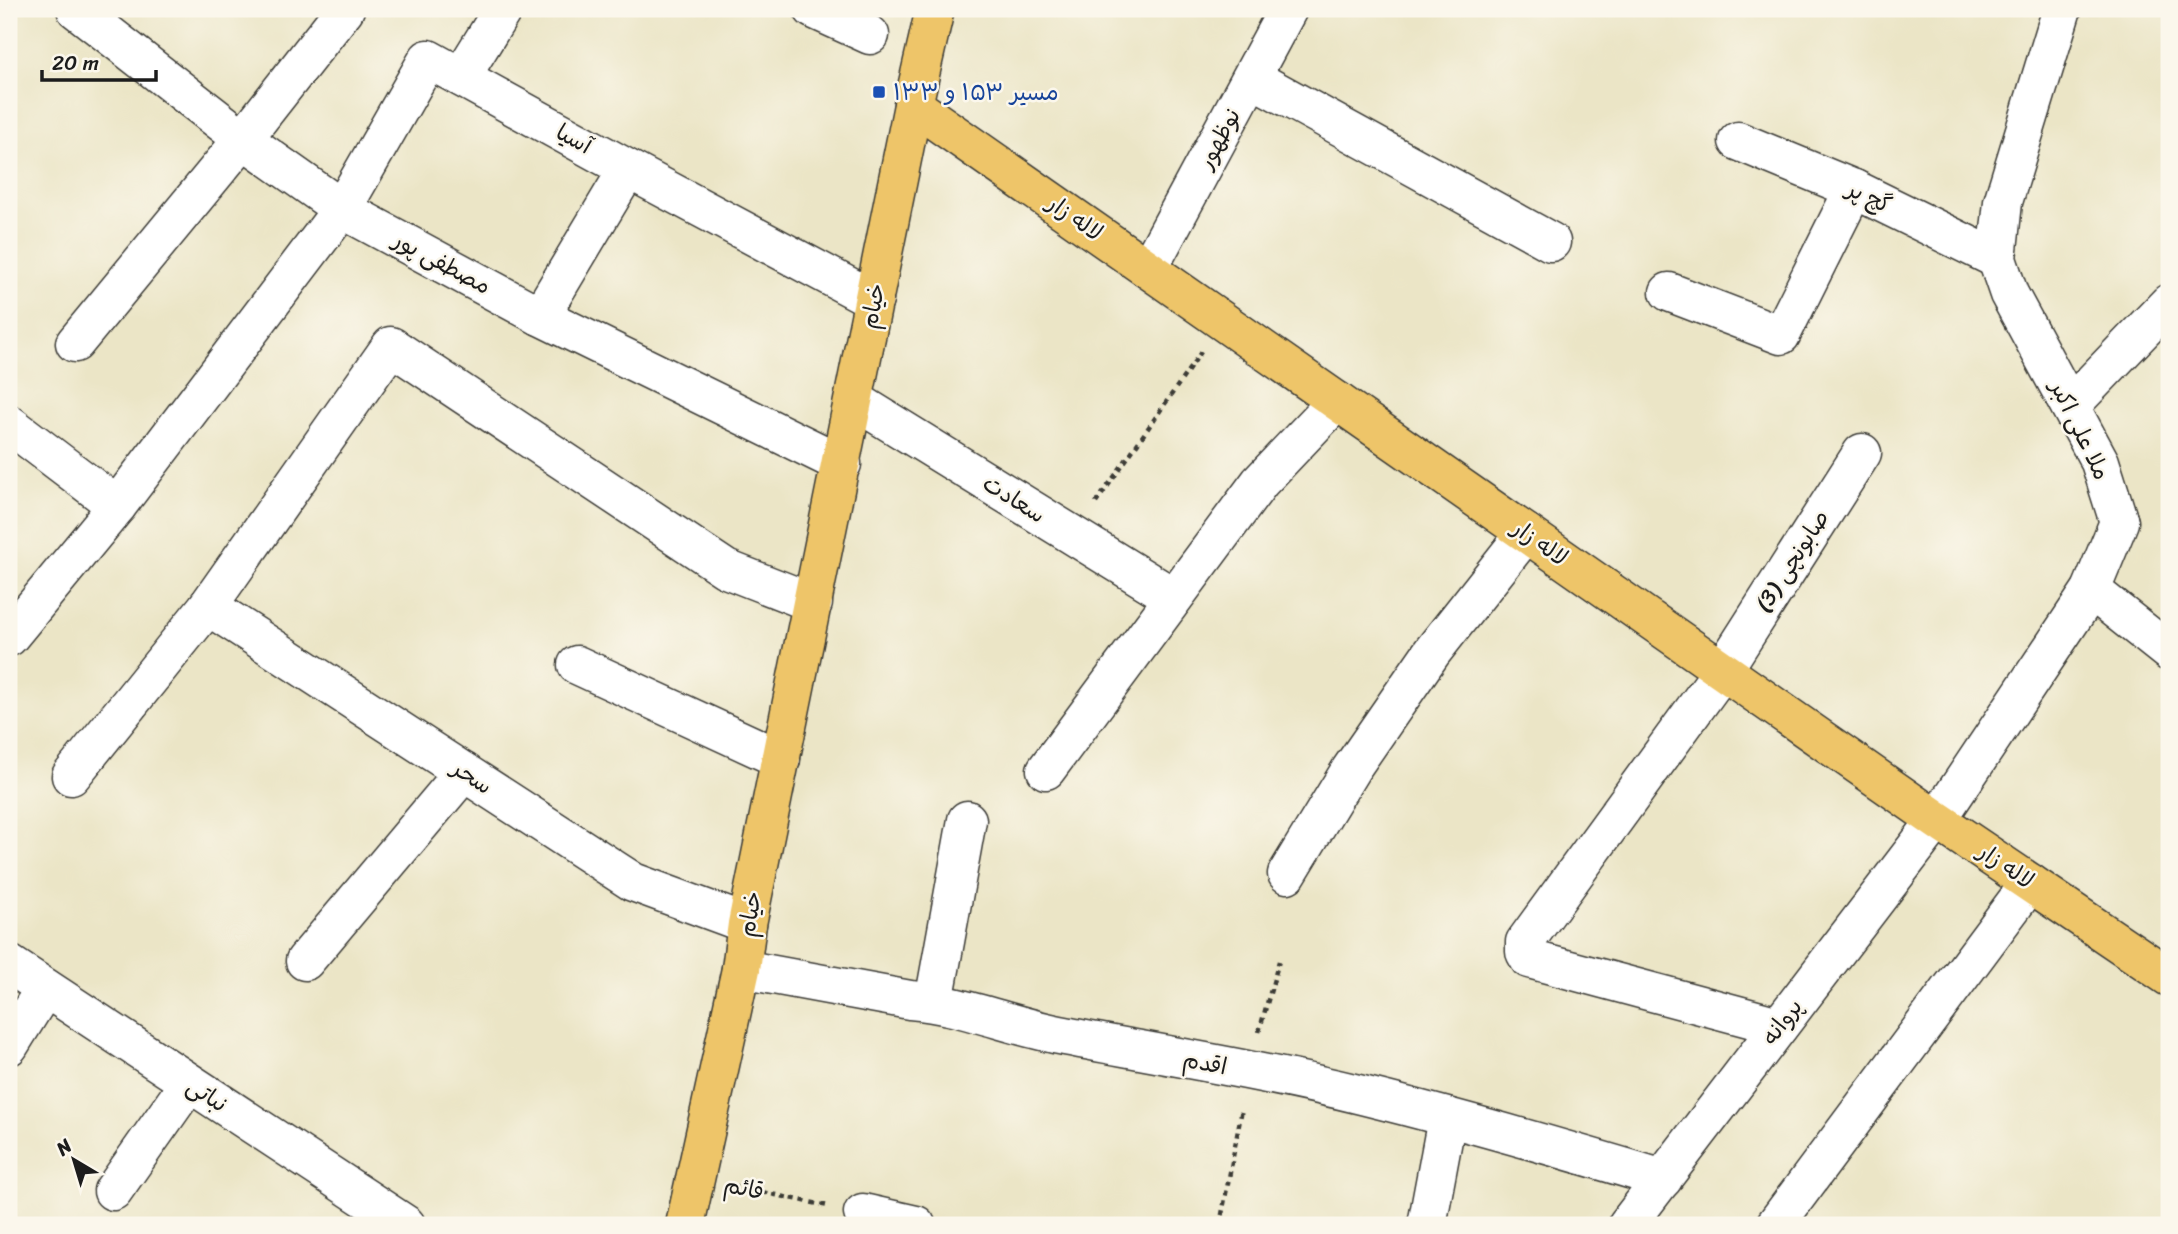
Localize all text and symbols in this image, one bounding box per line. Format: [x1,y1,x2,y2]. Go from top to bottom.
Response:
scale bar [42,38,156,82]
text: 20 m [52,44,99,82]
place label: مسیر ۱۵۳ و ۱۳۳ [893,72,1059,113]
marker: مسیر ۱۵۳ و ۱۳۳ [871,84,887,100]
street label: نوظهور [1185,101,1252,178]
street label: آسیا [548,112,601,166]
street label: گچ پر [1838,168,1899,225]
street label: لاله زار [1036,182,1112,252]
street label: مصطفی پور [384,219,499,306]
street label: خیام [849,280,897,332]
street label: ملا علی اکبر [2037,371,2122,487]
street label: سعادت [974,463,1054,535]
street label: صابونچی (3) [1743,501,1841,621]
street label: لاله زار [1501,507,1577,577]
street label: سحر [441,747,501,806]
street label: لاله زار [1967,831,2043,900]
street label: خیام [726,888,774,940]
street label: پروانه [1750,989,1814,1055]
street label: اقدم [1179,1039,1231,1087]
street label: نباتی [178,1066,236,1124]
north arrow [38,1126,108,1196]
text: N [48,1129,80,1165]
street label: قائم [720,1164,768,1212]

